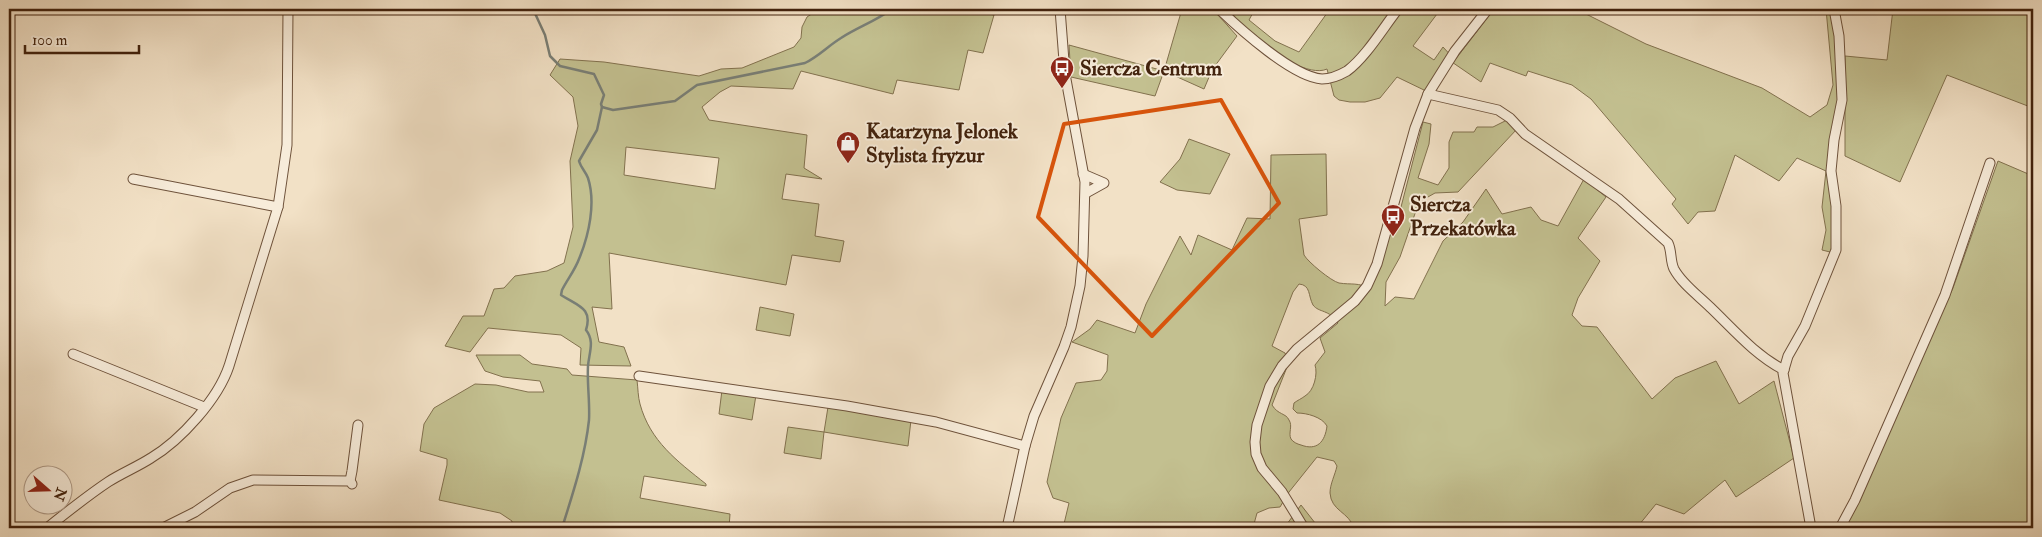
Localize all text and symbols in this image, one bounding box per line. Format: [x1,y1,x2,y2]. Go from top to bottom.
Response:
scale bar [25,22,139,54]
text: 100 m [32,31,68,50]
bus stop icon: Siercza Centrum [1049,55,1075,89]
place label: Siercza Centrum [1080,55,1223,82]
place label: Katarzyna Jelonek Stylista fryzur [866,118,1019,169]
shop icon: Katarzyna Jelonek Stylista fryzur [835,130,861,164]
place label: Siercza Przekatówka [1410,191,1517,242]
bus stop icon: Siercza Przekatówka [1380,203,1406,237]
north arrow [22,464,72,514]
text: N [49,485,70,504]

